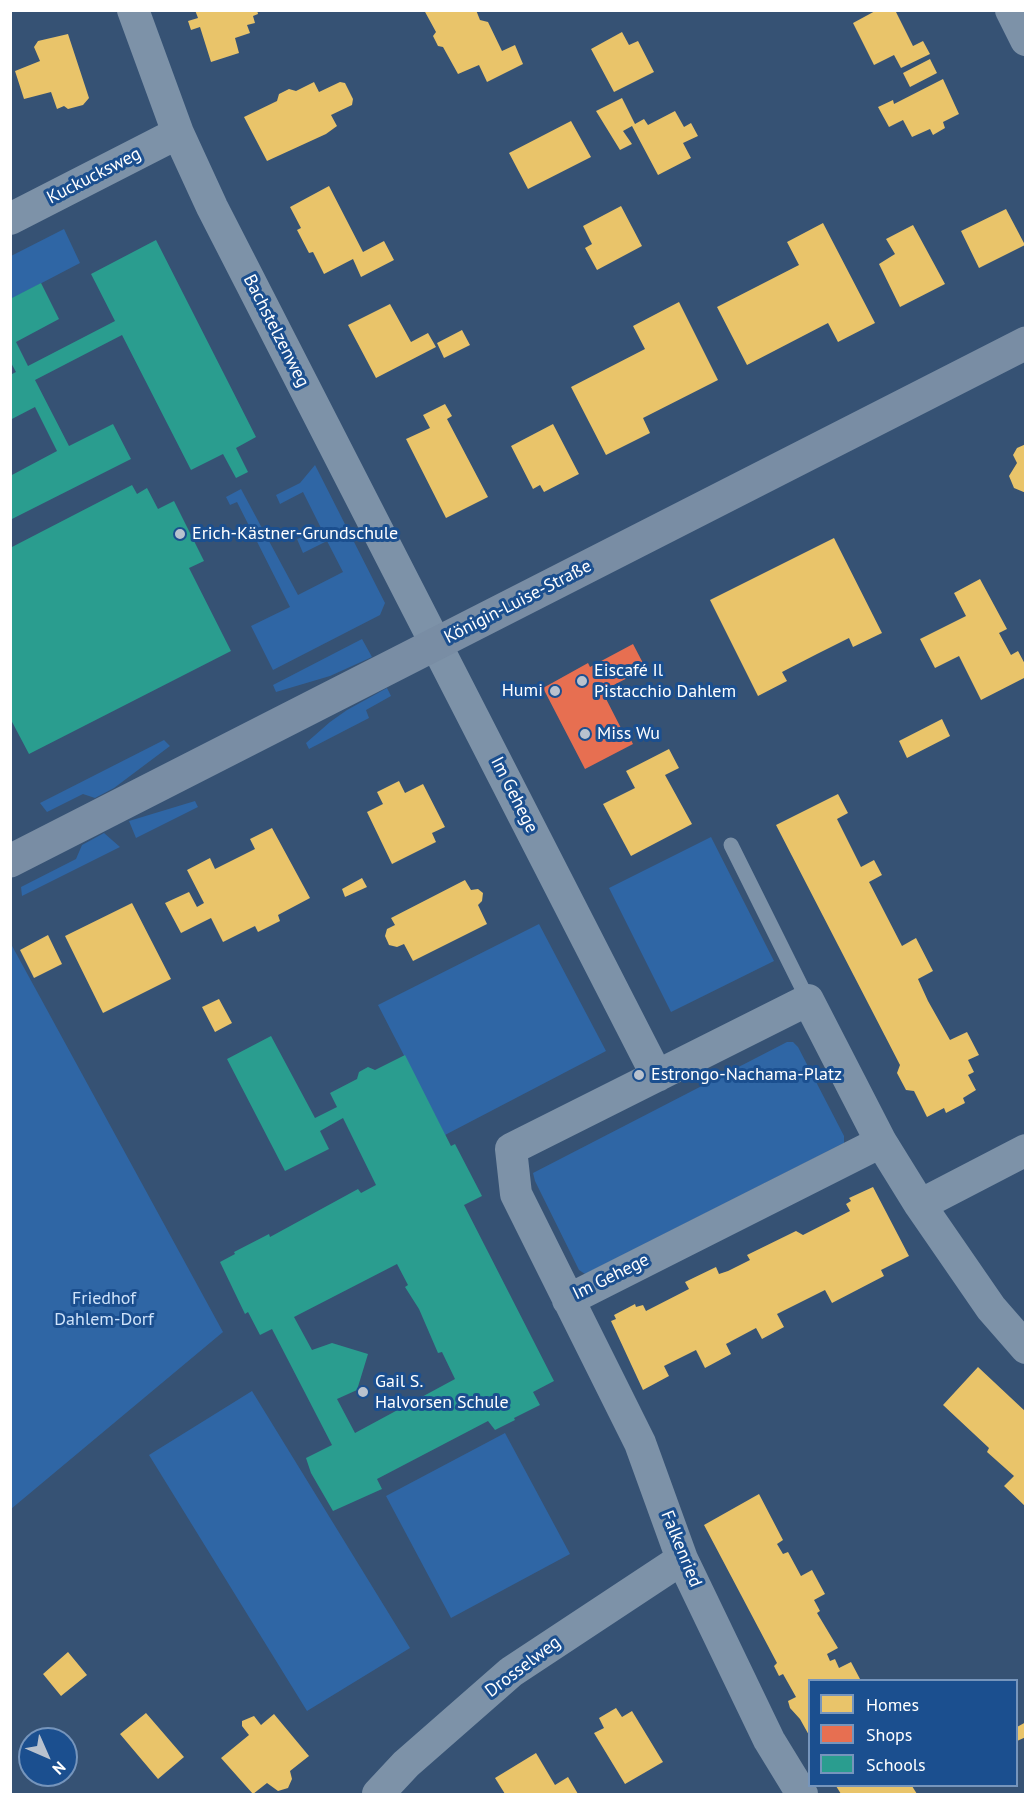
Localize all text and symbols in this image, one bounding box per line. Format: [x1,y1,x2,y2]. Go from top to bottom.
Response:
street label: Kuckucksweg [43,143,145,209]
street label: Bachstelzenweg [238,271,314,391]
place label: Erich-Kästner-Grundschule [192,523,398,545]
marker: Erich-Kästner-Grundschule [173,527,187,541]
street label: Königin-Luise-Straße [441,556,595,648]
place label: Eiscafé Il Pistacchio Dahlem [594,660,736,702]
marker: Eiscafé Il Pistacchio Dahlem [575,674,589,688]
place label: Humi [502,680,543,702]
marker: Humi [548,684,562,698]
place label: Miss Wu [597,723,660,745]
marker: Miss Wu [578,727,592,741]
street label: Im Gehege [486,753,542,837]
place label: Estrongo-Nachama-Platz [651,1064,842,1086]
marker: Estrongo-Nachama-Platz [632,1068,646,1082]
street label: Im Gehege [569,1249,653,1305]
park label: Friedhof Dahlem-Dorf [54,1288,154,1330]
place label: Gail S. Halvorsen Schule [375,1371,509,1414]
marker: Gail S. Halvorsen Schule [356,1385,370,1399]
street label: Falkenried [656,1508,706,1590]
street label: Drosselweg [481,1632,565,1702]
legend [808,1679,1018,1787]
text: Homes [866,1693,919,1716]
text: Shops [866,1723,912,1746]
north arrow [18,1727,78,1787]
text: Schools [866,1753,926,1776]
text: N [49,1758,70,1779]

